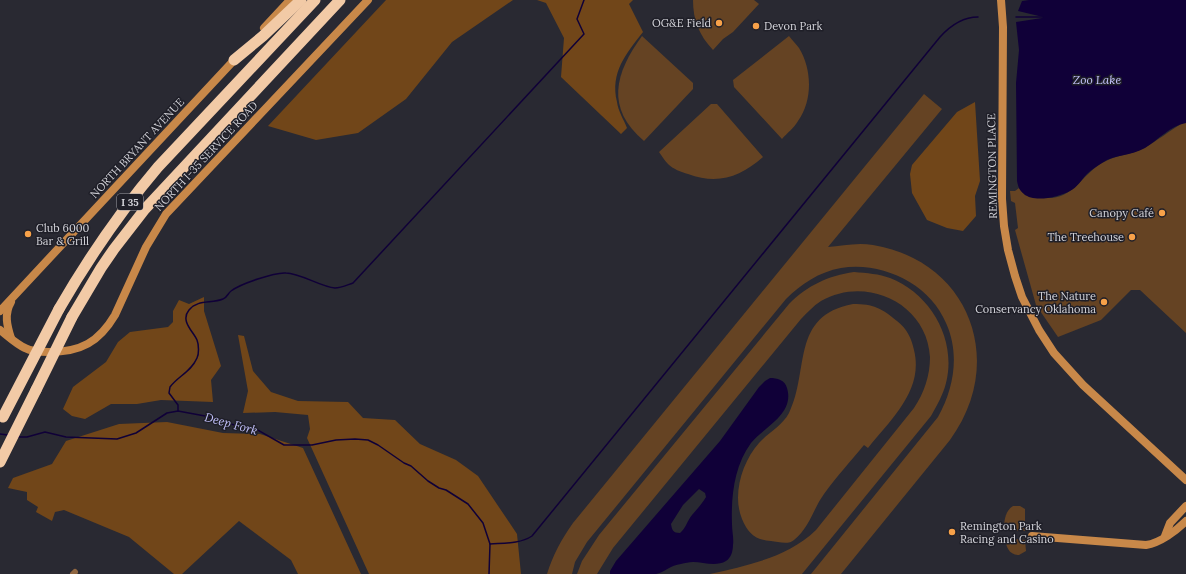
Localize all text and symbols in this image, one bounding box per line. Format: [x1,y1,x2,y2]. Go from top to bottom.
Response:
place label: OG&E Field [652,16,711,30]
marker: OG&E Field [714,18,724,28]
place label: Devon Park [764,19,823,33]
marker: Devon Park [751,21,761,31]
water label: Zoo Lake [1073,72,1121,87]
street label: NORTH BRYANT AVENUE [87,95,187,201]
street label: NORTH I-35 SERVICE ROAD [152,98,260,214]
street label: REMINGTON PLACE [984,113,1000,219]
road number: I 35 [117,194,143,210]
place label: Canopy Café [1089,206,1154,220]
marker: Canopy Café [1157,208,1167,218]
place label: Club 6000 Bar & Grill [36,221,90,248]
marker: Club 6000 Bar & Grill [23,229,33,239]
place label: The Treehouse [1047,230,1124,244]
marker: The Treehouse [1127,232,1137,242]
place label: The Nature Conservancy Oklahoma [975,289,1096,316]
marker: The Nature Conservancy Oklahoma [1099,297,1109,307]
water label: Deep Fork [203,409,259,438]
place label: Remington Park Racing and Casino [960,519,1054,546]
marker: Remington Park Racing and Casino [947,527,957,537]

